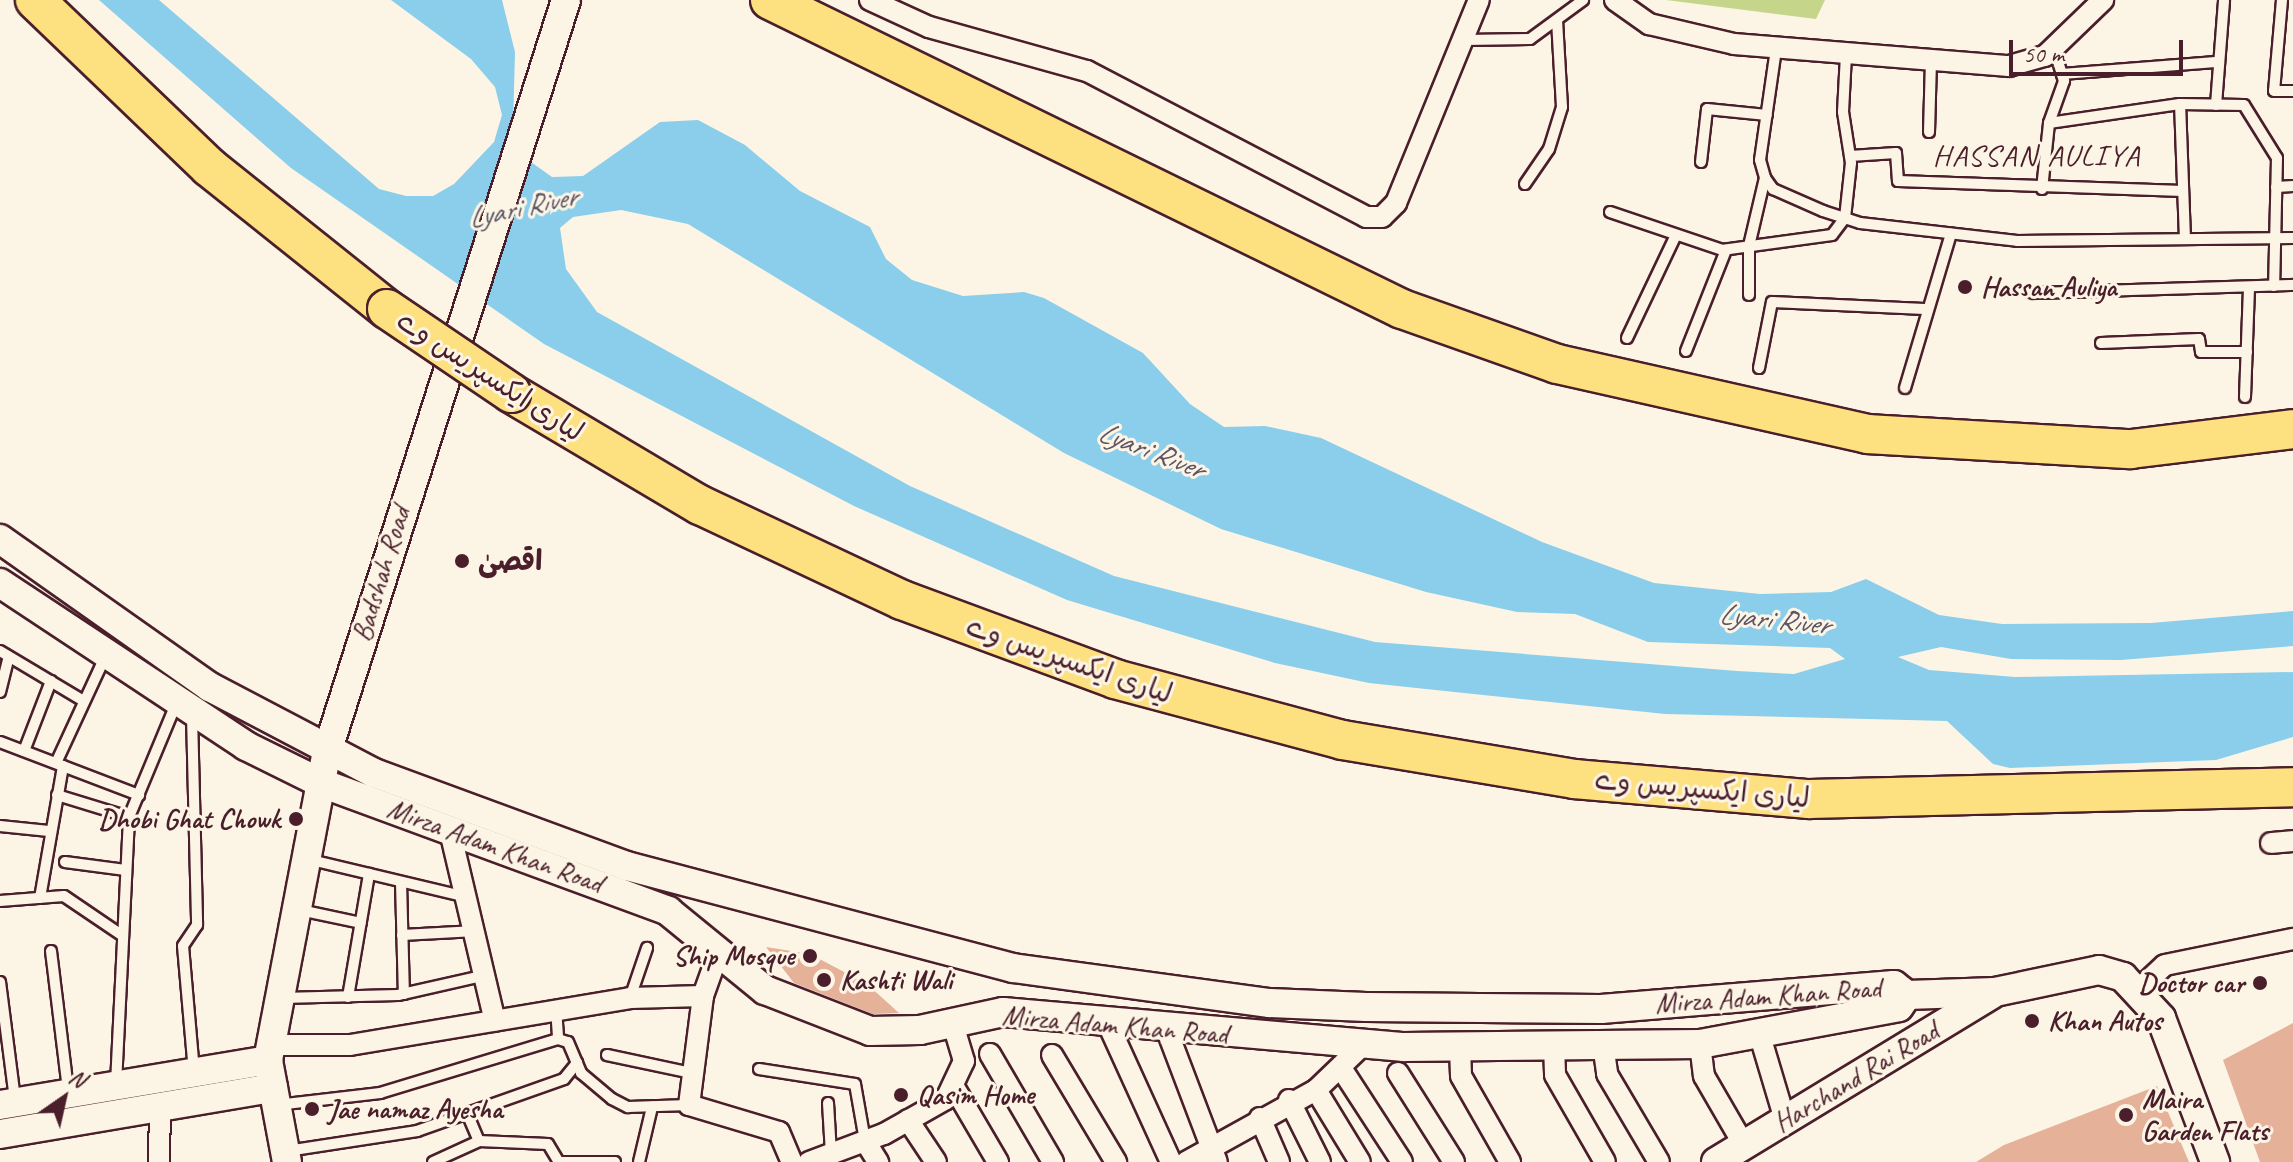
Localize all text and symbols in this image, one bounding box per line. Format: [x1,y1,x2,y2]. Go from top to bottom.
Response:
scale bar [2013,24,2187,74]
text: 50 m [2023,39,2064,69]
district label: HASSAN AULIYA [1934,137,2140,173]
water label: Lyari River [464,178,580,236]
place label: Hassan Auliya [1981,270,2117,304]
marker: Hassan Auliya [1956,278,1974,296]
street label: لیاری ایکسپریس وے [390,303,590,449]
water label: Lyari River [1093,413,1209,487]
street label: Badshah Road [345,503,417,645]
place label: اقصیٰ [478,544,542,578]
marker: اقصیٰ [453,552,471,570]
water label: Lyari River [1717,595,1831,643]
street label: لیاری ایکسپریس وے [961,609,1177,711]
street label: لیاری ایکسپریس وے [1593,763,1811,815]
street label: Mirza Adam Khan Road [381,791,609,901]
place label: Dhobi Ghat Chowk [98,802,280,836]
marker: Dhobi Ghat Chowk [287,810,305,828]
place label: Ship Mosque [673,939,794,973]
marker: Ship Mosque [801,947,819,965]
place label: Kashti Wali [840,963,953,997]
place label: Doctor car [2138,966,2244,1000]
marker: Kashti Wali [815,971,833,989]
street label: Mirza Adam Khan Road [1652,971,1884,1021]
marker: Doctor car [2251,974,2269,992]
street label: Mirza Adam Khan Road [999,998,1231,1052]
place label: Khan Autos [2048,1004,2161,1038]
marker: Khan Autos [2023,1012,2041,1030]
street label: Harchand Rai Road [1767,1014,1945,1140]
north arrow [24,1058,104,1138]
text: N [64,1063,91,1094]
place label: Qasim Home [917,1078,1034,1112]
place label: Maira Garden Flats [2142,1082,2269,1148]
marker: Qasim Home [892,1086,910,1104]
place label: Jae namaz Ayesha [328,1092,502,1126]
marker: Jae namaz Ayesha [303,1100,321,1118]
marker: Maira Garden Flats [2117,1106,2135,1124]

